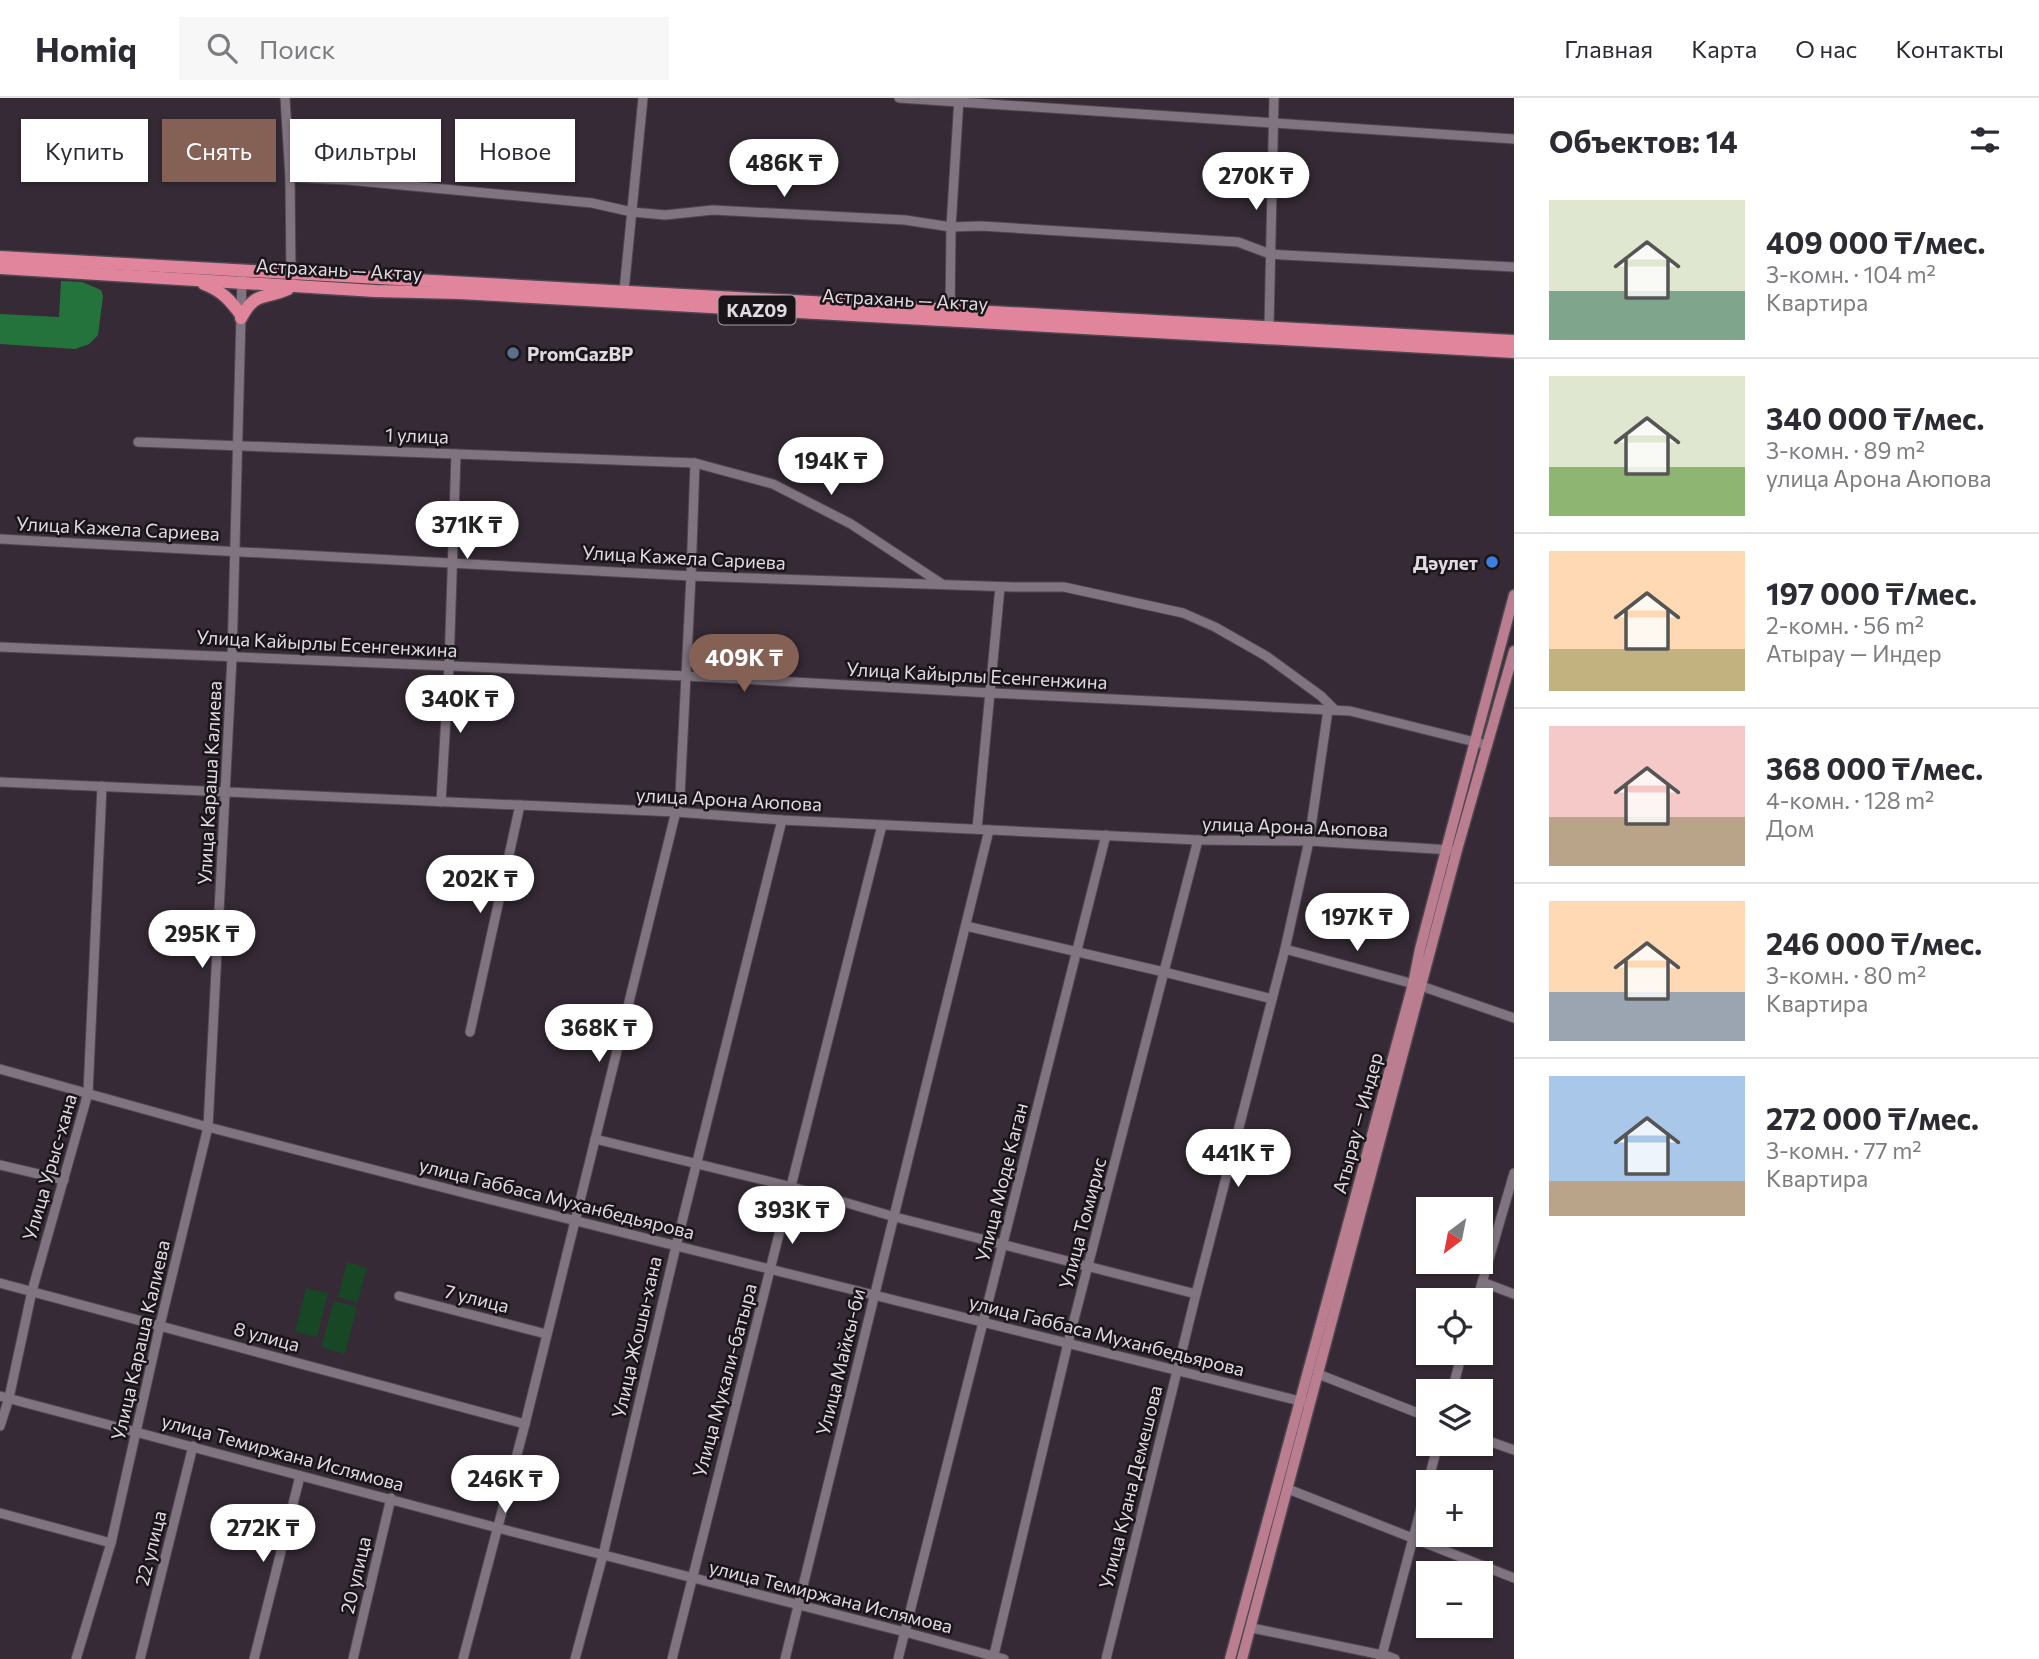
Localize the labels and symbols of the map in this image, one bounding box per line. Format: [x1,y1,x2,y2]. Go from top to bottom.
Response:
pin: 486K ₸ [727,140,841,199]
pin: 270K ₸ [1199,152,1313,212]
street label: Астрахань — Актау [255,253,423,285]
street label: Астрахань — Актау [821,283,989,315]
road number: KAZ09 [718,295,796,324]
place label: PromGazBP [527,342,633,365]
marker: PromGazBP [505,345,521,361]
street label: 1 улица [385,422,449,448]
pin: 194K ₸ [774,438,888,497]
pin: 371K ₸ [410,502,524,561]
street label: Улица Кажела Сариева [16,511,220,545]
street label: Улица Кажела Сариева [582,540,786,574]
place label: Дәулет [1413,551,1478,574]
marker: Дәулет [1484,554,1500,570]
street label: Улица Кайырлы Есенгенжина [196,625,458,661]
pin: 409K ₸ [687,634,801,694]
street label: Улица Кайырлы Есенгенжина [846,657,1108,693]
pin: 340K ₸ [403,676,517,735]
street label: Улица Караша Калиева [192,680,226,886]
street label: улица Арона Аюпова [635,783,823,815]
street label: улица Арона Аюпова [1202,811,1388,841]
pin: 202K ₸ [423,856,537,915]
pin: 197K ₸ [1300,894,1414,953]
pin: 295K ₸ [145,910,259,970]
pin: 368K ₸ [542,1004,656,1064]
street label: Атырау — Индер [1327,1050,1387,1196]
street label: Улица Урыс-хана [17,1091,81,1243]
street label: Улица Моде Каган [970,1100,1032,1264]
pin: 441K ₸ [1181,1130,1295,1189]
street label: улица Габбаса Муханбедьярова [417,1153,697,1243]
street label: Улица Томирис [1053,1155,1111,1291]
pin: 393K ₸ [735,1186,849,1246]
north arrow [1416,1197,1493,1274]
street label: Улица Караша Калиева [106,1238,174,1442]
street label: Улица Жошы-хана [606,1254,666,1420]
street label: 7 улица [442,1279,512,1317]
street label: Улица Мукали-батыра [687,1281,761,1479]
street label: Улица Майкы-би [811,1286,869,1438]
street label: улица Габбаса Муханбедьярова [967,1290,1247,1380]
street label: 8 улица [232,1316,302,1356]
street label: Улица Куана Демешова [1094,1383,1166,1591]
street label: улица Темиржана Ислямова [159,1409,407,1495]
pin: 246K ₸ [448,1456,562,1515]
pin: 272K ₸ [206,1504,320,1564]
street label: 22 улица [130,1508,170,1588]
street label: 20 улица [335,1534,375,1616]
street label: улица Темиржана Ислямова [707,1555,955,1637]

